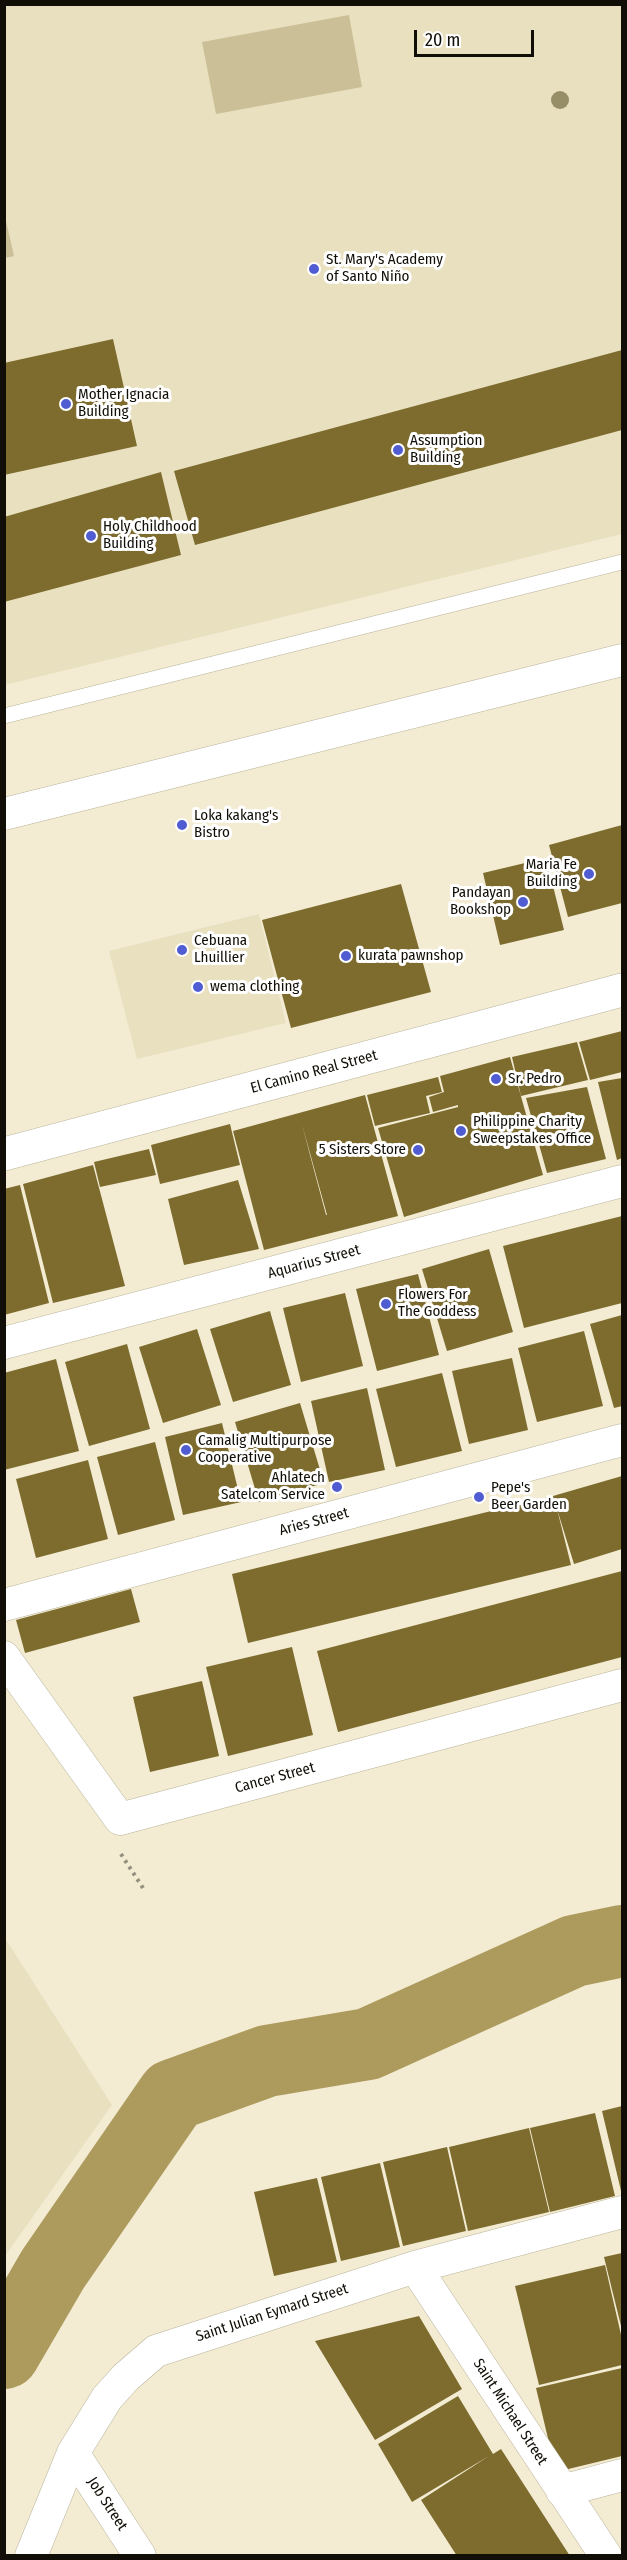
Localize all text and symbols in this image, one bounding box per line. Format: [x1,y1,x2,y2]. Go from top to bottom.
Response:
scale bar [417,18,537,56]
text: 20 m [425,29,460,51]
place label: St. Mary's Academy of Santo Niño [326,251,443,286]
marker: St. Mary's Academy of Santo Niño [307,262,321,276]
place label: Mother Ignacia Building [78,386,169,421]
marker: Mother Ignacia Building [59,397,73,411]
place label: Assumption Building [410,432,482,467]
marker: Assumption Building [391,443,405,457]
place label: Holy Childhood Building [103,518,197,553]
marker: Holy Childhood Building [84,529,98,543]
place label: Loka kakang's Bistro [194,807,278,842]
marker: Loka kakang's Bistro [175,818,189,832]
place label: Maria Fe Building [526,856,577,891]
marker: Maria Fe Building [582,867,596,881]
place label: Pandayan Bookshop [450,884,511,919]
marker: Pandayan Bookshop [516,895,530,909]
place label: Cebuana Lhuillier [194,932,247,967]
marker: Cebuana Lhuillier [175,943,189,957]
place label: kurata pawnshop [358,947,464,965]
marker: kurata pawnshop [339,949,353,963]
place label: wema clothing [210,978,299,996]
marker: wema clothing [191,980,205,994]
street label: El Camino Real Street [249,1046,379,1098]
place label: Sr. Pedro [508,1070,562,1088]
marker: Sr. Pedro [489,1072,503,1086]
place label: Philippine Charity Sweepstakes Office [473,1113,591,1148]
marker: Philippine Charity Sweepstakes Office [454,1124,468,1138]
place label: 5 Sisters Store [319,1141,406,1159]
marker: 5 Sisters Store [411,1143,425,1157]
street label: Aquarius Street [266,1241,362,1283]
place label: Flowers For The Goddess [398,1286,476,1321]
marker: Flowers For The Goddess [379,1297,393,1311]
place label: Camalig Multipurpose Cooperative [198,1432,332,1467]
marker: Camalig Multipurpose Cooperative [179,1443,193,1457]
place label: Ahlatech Satelcom Service [221,1469,325,1504]
place label: Pepe's Beer Garden [491,1479,567,1514]
marker: Ahlatech Satelcom Service [330,1480,344,1494]
marker: Pepe's Beer Garden [472,1490,486,1504]
street label: Aries Street [277,1504,351,1540]
street label: Cancer Street [233,1759,317,1797]
street label: Saint Julian Eymard Street [194,2280,350,2346]
street label: Saint Michael Street [469,2356,551,2468]
street label: Job Street [83,2474,131,2534]

